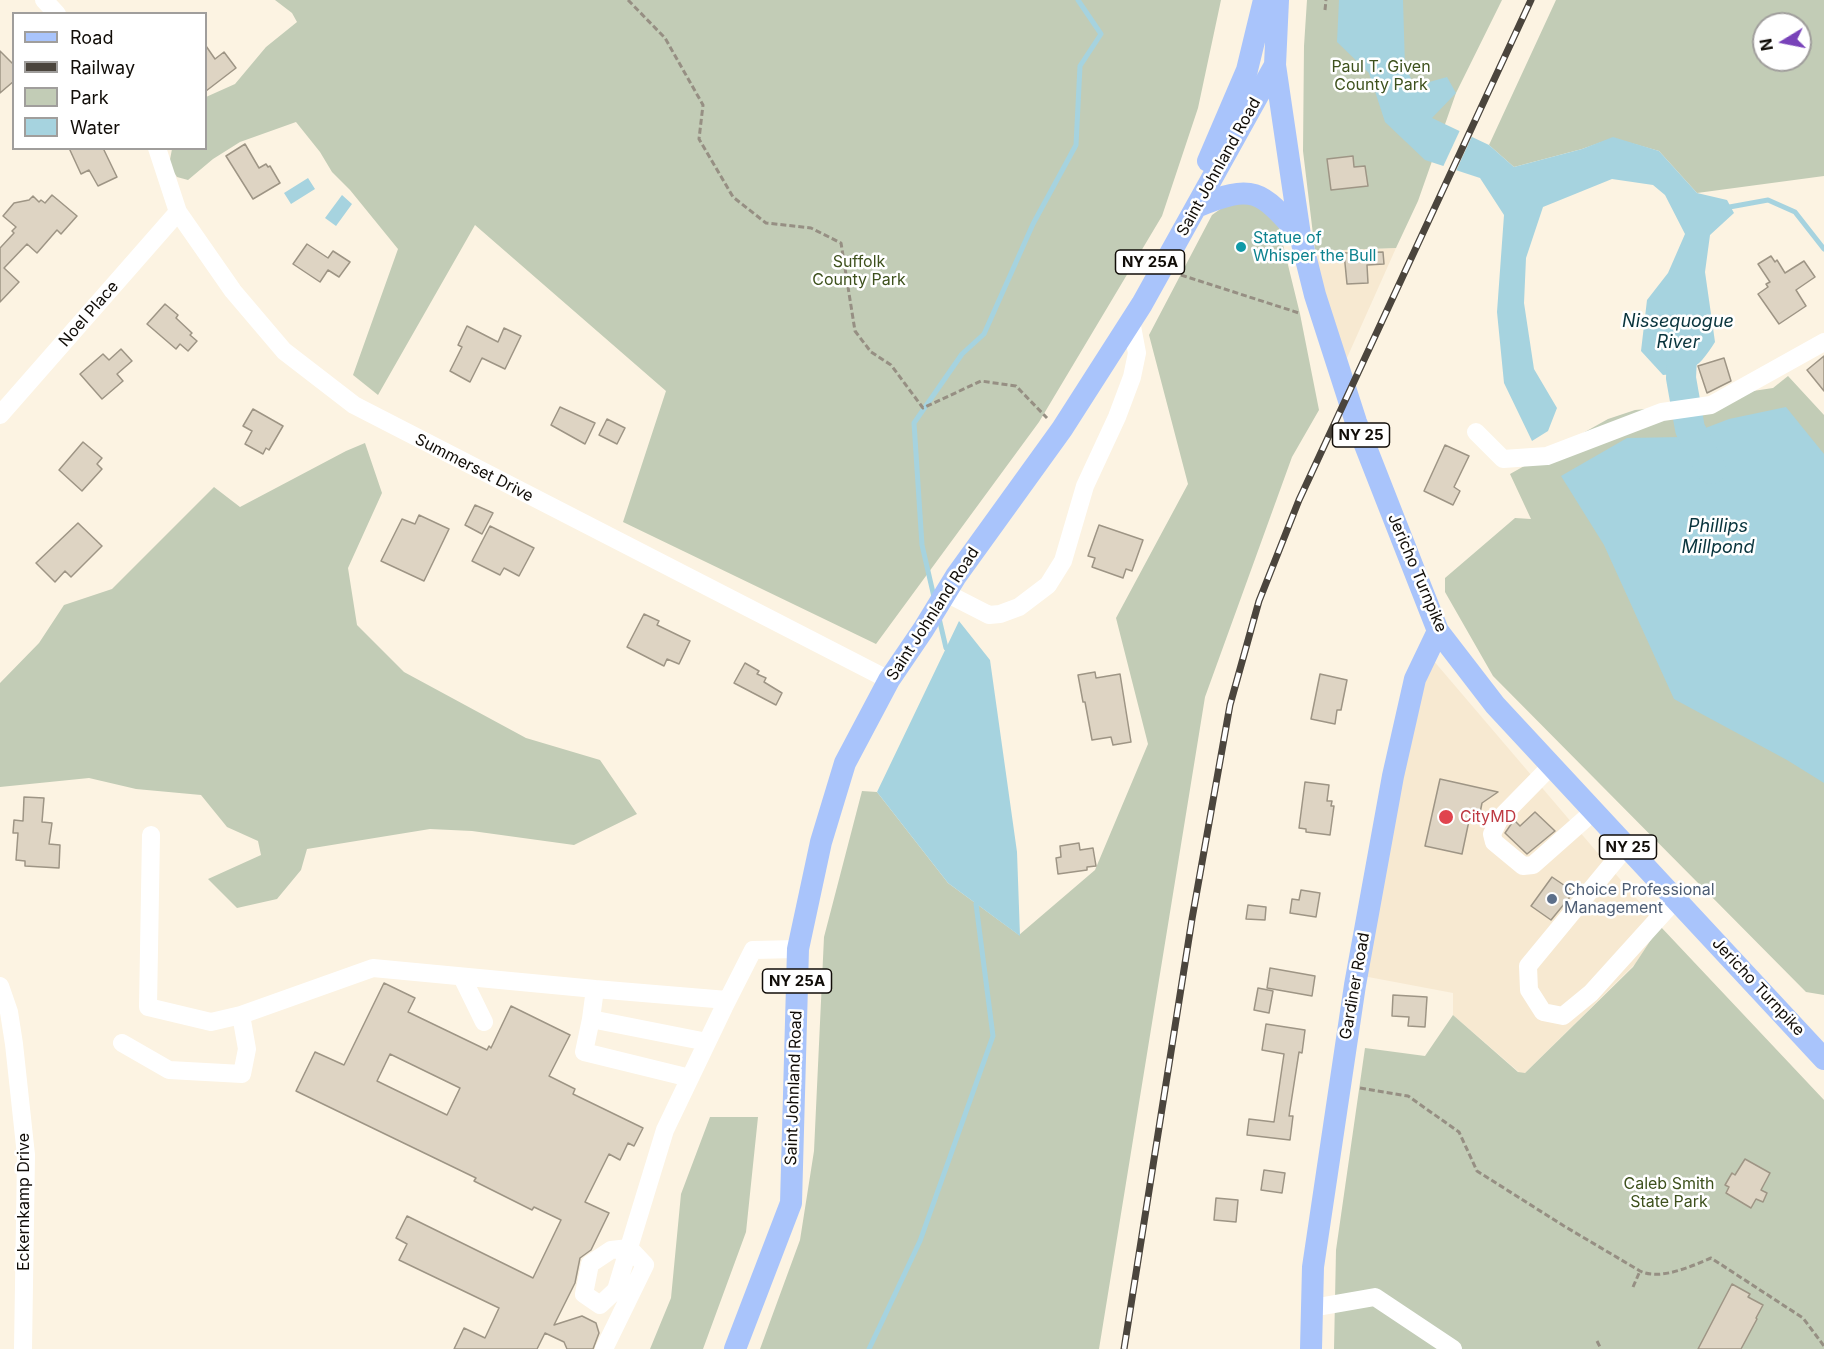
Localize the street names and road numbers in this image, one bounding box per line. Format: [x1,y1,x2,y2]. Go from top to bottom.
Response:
street label: Saint Johnland Road [1173,94,1265,240]
road number: NY 25A [1116,250,1184,274]
street label: Noel Place [55,277,123,351]
road number: NY 25 [1332,423,1390,447]
street label: Summerset Drive [412,430,536,506]
street label: Jericho Turnpike [1383,511,1451,635]
street label: Saint Johnland Road [883,544,983,684]
road number: NY 25 [1600,835,1656,859]
street label: Gardiner Road [1336,931,1374,1041]
street label: Jericho Turnpike [1708,934,1808,1040]
road number: NY 25A [762,969,832,993]
street label: Saint Johnland Road [782,1010,806,1166]
street label: Eckernkamp Drive [14,1133,34,1271]

